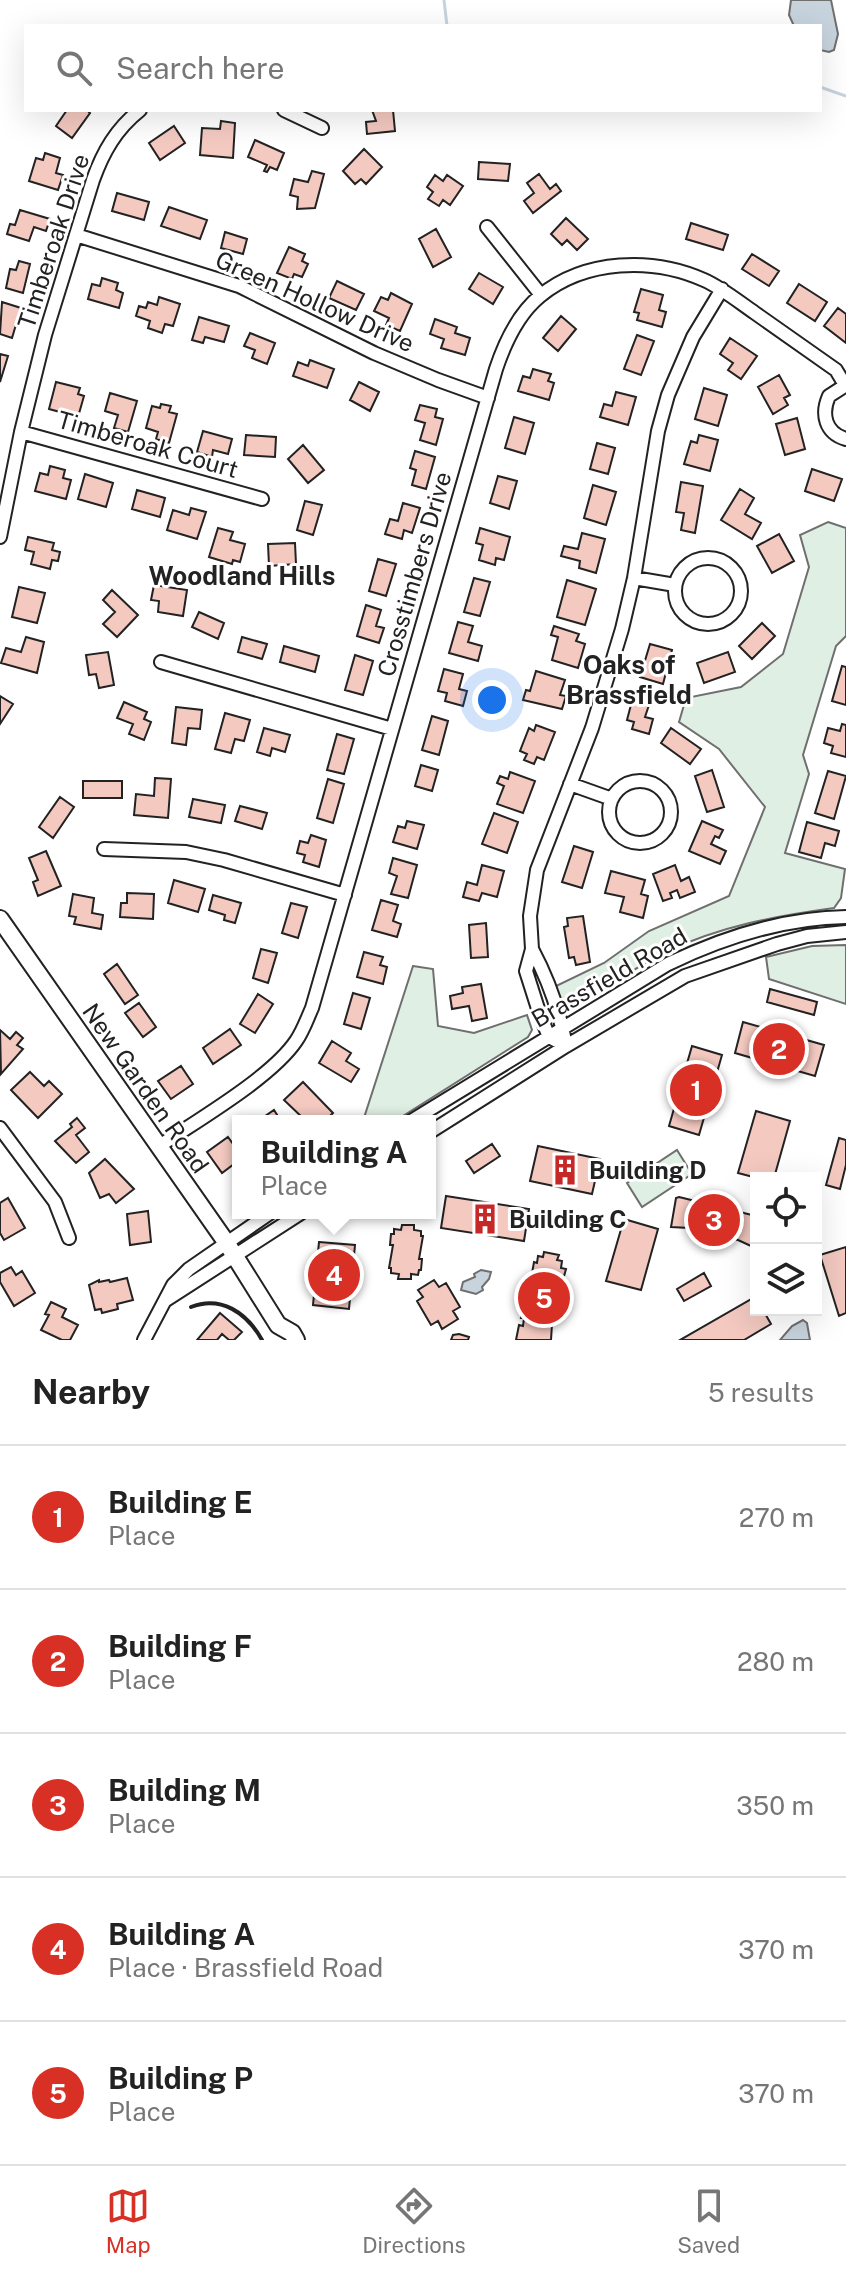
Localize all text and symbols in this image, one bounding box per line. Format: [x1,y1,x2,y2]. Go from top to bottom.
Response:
search box [24,24,822,112]
icon: search [52,46,96,90]
text: Search here [116,50,284,86]
street label: Timberoak Drive [12,150,94,332]
street label: Green Hollow Drive [211,245,419,357]
street label: Timberoak Court [54,405,242,483]
street label: Crosstimbers Drive [371,468,457,680]
district label: Woodland Hills [148,560,336,591]
district label: Oaks of Brassfield [566,649,692,710]
your location [472,680,512,720]
street label: Brassfield Road [526,921,692,1033]
street label: New Garden Road [77,998,215,1178]
pin: 2 [753,1019,805,1079]
pin: 1 [670,1060,722,1120]
popup [232,1115,436,1219]
text: Building A [260,1134,408,1170]
building icon: Building D [548,1153,582,1187]
place label: Building D [589,1156,707,1184]
text: Place [260,1170,328,1201]
map controls [750,1172,822,1316]
button: locate [750,1172,822,1244]
pin: 3 [688,1190,740,1250]
building icon: Building C [468,1202,502,1236]
place label: Building C [509,1205,627,1233]
button: layers [750,1244,822,1316]
pin: 4 [308,1245,360,1305]
pin: 5 [518,1268,570,1328]
text: Nearby [32,1372,150,1412]
text: 5 results [708,1377,814,1408]
text: Building E [108,1484,252,1520]
text: 1 [52,1502,64,1533]
text: 270 m [739,1502,814,1533]
text: Place [108,1520,175,1551]
text: Building F [108,1628,252,1664]
text: 2 [50,1646,66,1677]
text: 280 m [737,1646,814,1677]
text: Place [108,1664,175,1695]
text: Building M [108,1772,261,1808]
text: 3 [49,1790,67,1821]
text: 350 m [736,1790,814,1821]
text: Place [108,1808,175,1839]
text: Building A [108,1916,255,1952]
text: 4 [49,1934,67,1965]
text: 370 m [738,1934,814,1965]
text: Place · Brassfield Road [108,1952,383,1983]
text: Building P [108,2060,253,2096]
text: 5 [49,2078,67,2109]
text: 370 m [738,2078,814,2109]
text: Place [108,2096,175,2127]
tab: Map [106,2184,151,2258]
tab: Directions [362,2184,466,2258]
tab: Saved [677,2184,740,2258]

